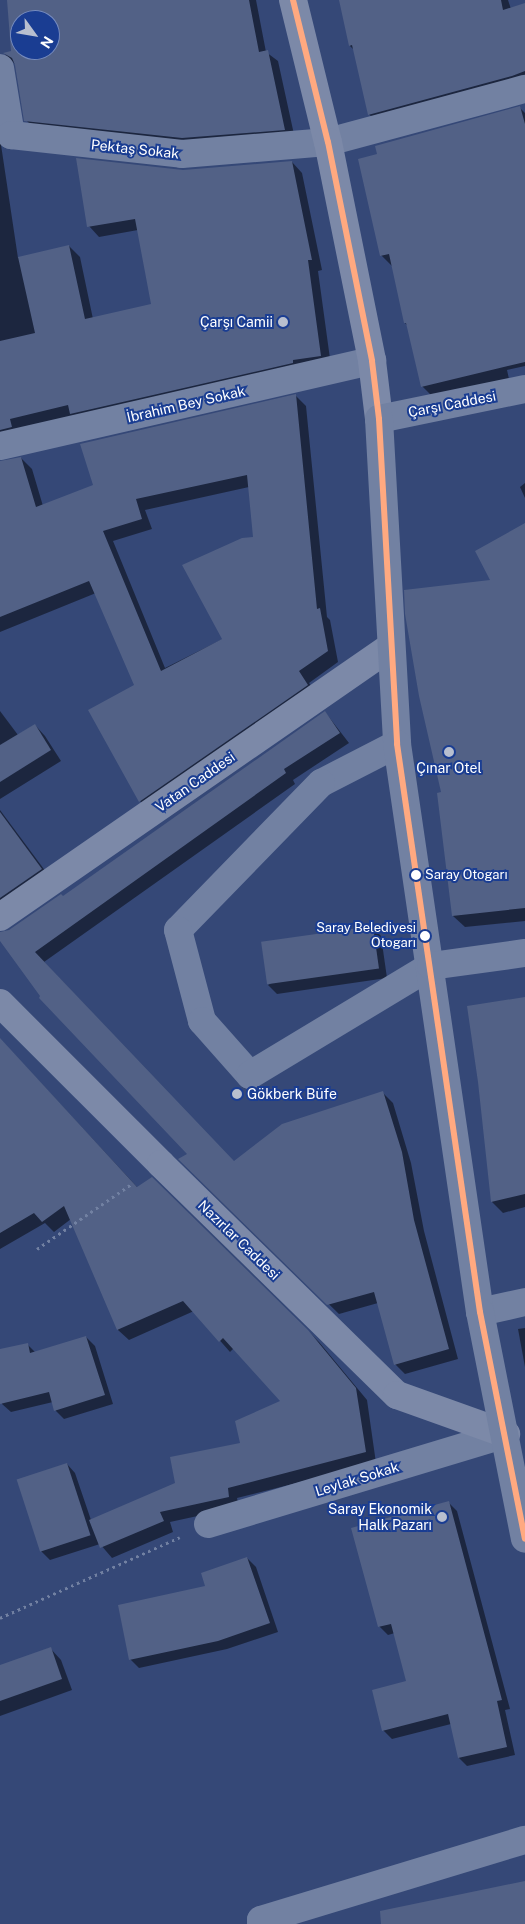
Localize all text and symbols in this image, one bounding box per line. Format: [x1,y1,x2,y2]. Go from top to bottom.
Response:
north arrow [10,10,60,60]
text: N [37,34,57,51]
street label: Pektaş Sokak [90,136,180,162]
place label: Çarşı Camii [200,314,273,330]
marker: Çarşı Camii [277,316,289,328]
street label: İbrahim Bey Sokak [125,382,247,426]
street label: Çarşı Caddesi [407,387,497,421]
marker: Çınar Otel [443,746,455,758]
street label: Vatan Caddesi [152,748,238,816]
place label: Çınar Otel [416,760,482,776]
place label: Saray Otogarı [425,867,508,883]
marker: Saray Otogarı [411,870,421,880]
place label: Saray Belediyesi Otogarı [316,921,416,952]
marker: Saray Belediyesi Otogarı [420,931,430,941]
place label: Gökberk Büfe [247,1086,337,1102]
marker: Gökberk Büfe [231,1088,243,1100]
street label: Nazırlar Caddesi [195,1197,283,1283]
street label: Leylak Sokak [313,1458,401,1500]
place label: Saray Ekonomik Halk Pazarı [328,1501,432,1534]
marker: Saray Ekonomik Halk Pazarı [436,1511,448,1523]

